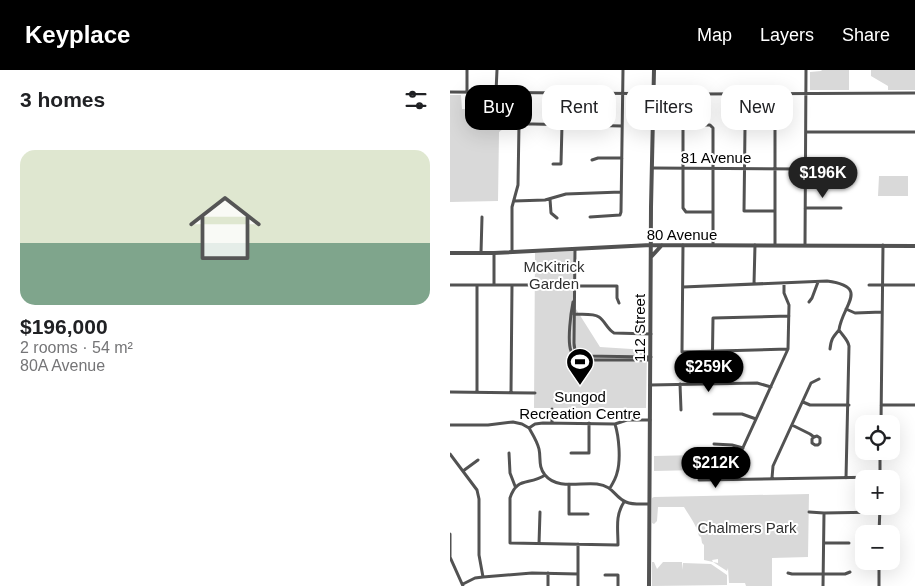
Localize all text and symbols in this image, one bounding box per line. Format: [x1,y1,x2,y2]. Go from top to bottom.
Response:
text: Keyplace [25,21,130,48]
text: Map [697,25,732,45]
text: Layers [760,25,814,45]
text: Share [842,25,890,45]
chip: Buy [465,85,532,130]
chip: Rent [542,85,616,130]
chip: Filters [626,85,711,130]
chip: New [721,85,793,130]
icon: filters [402,86,430,114]
text: 3 homes [20,88,105,111]
street label: 81 Avenue [681,149,751,166]
pin: $196K [788,156,858,199]
text: $196K [799,164,847,181]
icon: home [180,183,270,273]
street label: 80 Avenue [647,226,717,243]
park label: McKitrick Garden [524,258,585,292]
street label: 112 Street [631,293,648,362]
text: $196,000 [20,315,108,338]
text: 2 rooms · 54 m² [20,339,133,356]
sports icon: Sungod Recreation Centre [565,347,595,386]
pin: $259K [674,350,744,393]
text: 80A Avenue [20,357,105,374]
text: $259K [685,358,733,375]
place label: Sungod Recreation Centre [519,388,641,422]
map controls [855,415,900,570]
button: locate [855,415,900,460]
pin: $212K [681,446,751,489]
text: $212K [692,454,740,471]
button: + [855,470,900,515]
park label: Chalmers Park [697,519,797,536]
button: − [855,525,900,570]

